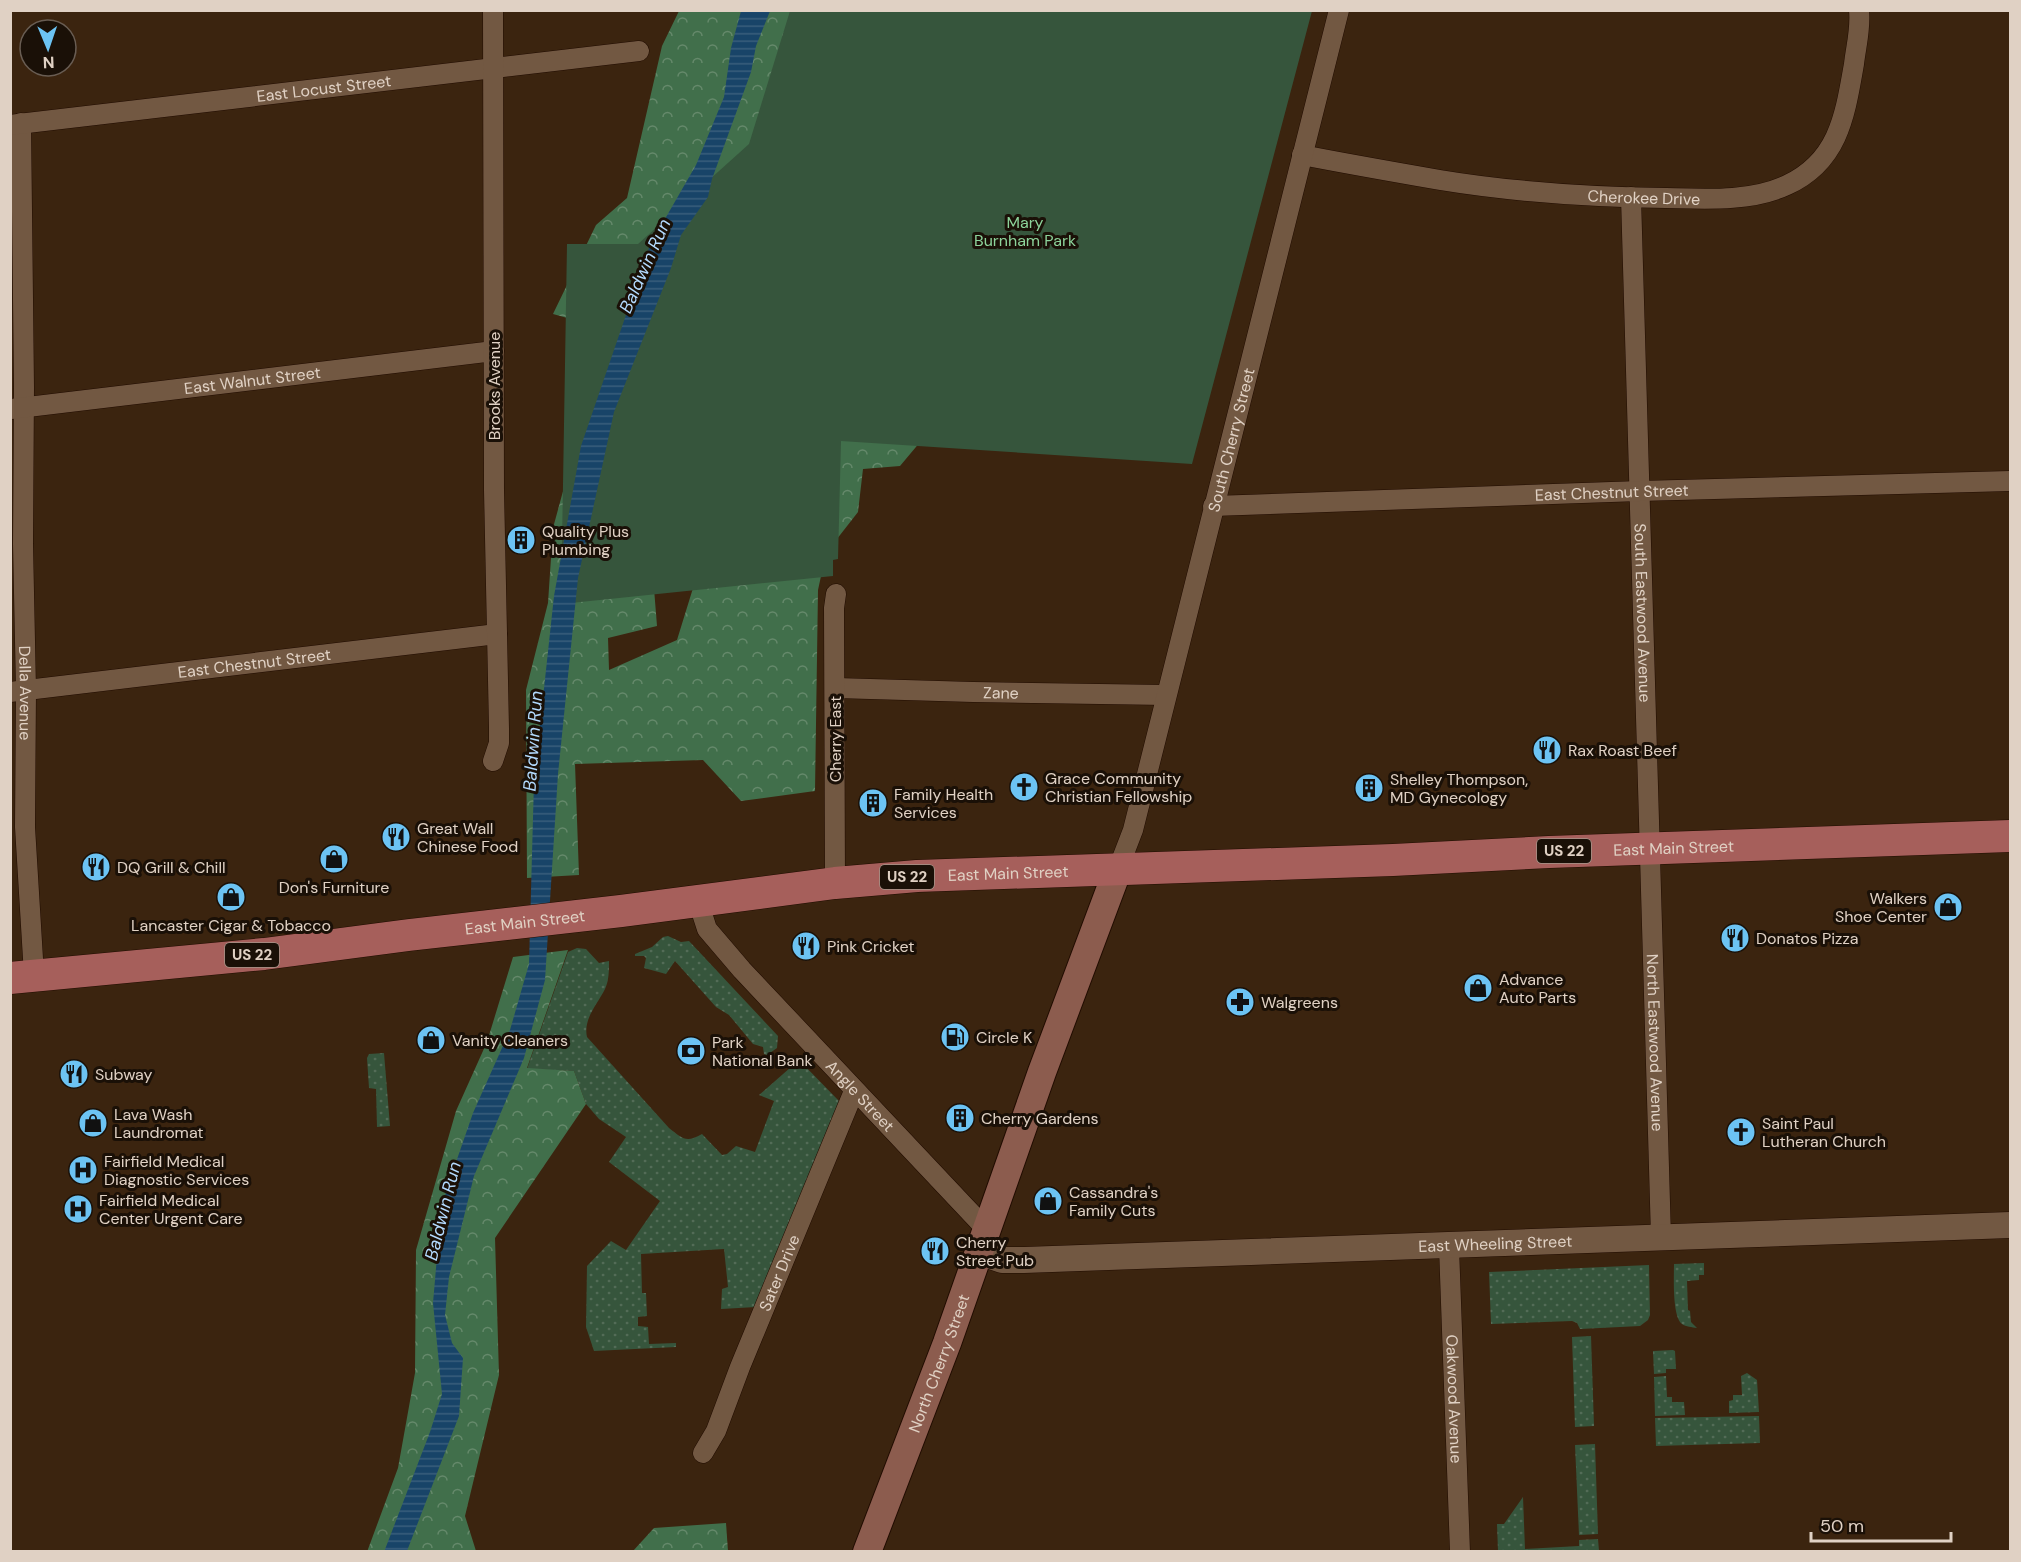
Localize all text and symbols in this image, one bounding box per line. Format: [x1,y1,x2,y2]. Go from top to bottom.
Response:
north arrow [18,18,78,78]
text: N [42,52,55,73]
street label: East Locust Street [255,70,392,107]
street label: Cherokee Drive [1587,185,1700,210]
park label: Mary Burnham Park [974,212,1076,251]
water label: Baldwin Run [614,215,676,317]
street label: Brooks Avenue [484,332,505,440]
street label: East Walnut Street [183,362,322,399]
street label: South Cherry Street [1203,366,1260,514]
street label: East Chestnut Street [1534,480,1689,506]
place label: Quality Plus Plumbing [542,521,629,560]
street label: South Eastwood Avenue [1629,523,1656,703]
building icon: Quality Plus Plumbing [505,524,537,556]
street label: East Chestnut Street [177,644,332,683]
street label: Della Avenue [14,645,36,740]
street label: Zane [983,682,1019,704]
water label: Baldwin Run [518,690,548,792]
street label: Cherry East [825,696,846,782]
restaurant icon: Rax Roast Beef [1531,734,1563,766]
place label: Rax Roast Beef [1568,740,1677,761]
place label: Grace Community Christian Fellowship [1045,768,1192,807]
place label: Shelley Thompson, MD Gynecology [1390,769,1528,808]
church icon: Grace Community Christian Fellowship [1008,771,1040,803]
building icon: Shelley Thompson, MD Gynecology [1353,772,1385,804]
place label: Family Health Services [894,784,993,823]
building icon: Family Health Services [857,787,889,819]
place label: Great Wall Chinese Food [417,818,518,857]
restaurant icon: Great Wall Chinese Food [380,821,412,853]
street label: East Main Street [1613,836,1734,861]
road number: US 22 [1537,839,1591,863]
shop icon: Don's Furniture [318,843,350,875]
restaurant icon: DQ Grill & Chill [80,851,112,883]
place label: DQ Grill & Chill [117,857,226,878]
street label: East Main Street [947,861,1069,886]
road number: US 22 [880,865,934,889]
place label: Don's Furniture [279,877,389,898]
shop icon: Lancaster Cigar & Tobacco [215,881,247,913]
place label: Walkers Shoe Center [1835,888,1927,927]
shop icon: Walkers Shoe Center [1932,891,1964,923]
street label: East Main Street [464,905,586,940]
place label: Lancaster Cigar & Tobacco [131,915,331,936]
restaurant icon: Donatos Pizza [1719,922,1751,954]
place label: Donatos Pizza [1756,928,1858,949]
restaurant icon: Pink Cricket [790,930,822,962]
place label: Pink Cricket [827,936,915,957]
road number: US 22 [225,943,279,967]
street label: North Eastwood Avenue [1642,954,1668,1132]
place label: Advance Auto Parts [1499,969,1576,1008]
shop icon: Advance Auto Parts [1462,972,1494,1004]
pharmacy icon: Walgreens [1224,986,1256,1018]
place label: Walgreens [1261,992,1338,1013]
fuel station icon: Circle K [939,1021,971,1053]
shop icon: Vanity Cleaners [415,1024,447,1056]
place label: Circle K [976,1027,1032,1048]
place label: Vanity Cleaners [452,1030,568,1051]
place label: Park National Bank [712,1032,812,1071]
bank icon: Park National Bank [675,1035,707,1067]
street label: Angle Street [821,1056,899,1136]
restaurant icon: Subway [58,1058,90,1090]
place label: Subway [95,1064,153,1085]
building icon: Cherry Gardens [944,1102,976,1134]
place label: Lava Wash Laundromat [114,1104,204,1143]
shop icon: Lava Wash Laundromat [77,1107,109,1139]
place label: Cherry Gardens [981,1108,1099,1129]
place label: Saint Paul Lutheran Church [1762,1113,1886,1152]
church icon: Saint Paul Lutheran Church [1725,1116,1757,1148]
place label: Fairfield Medical Diagnostic Services [104,1151,249,1190]
hospital icon: Fairfield Medical Diagnostic Services [67,1154,99,1186]
water label: Baldwin Run [419,1159,467,1263]
place label: Cassandra's Family Cuts [1069,1182,1158,1221]
shop icon: Cassandra's Family Cuts [1032,1185,1064,1217]
place label: Fairfield Medical Center Urgent Care [99,1190,243,1229]
hospital icon: Fairfield Medical Center Urgent Care [62,1193,94,1225]
street label: Sater Drive [754,1231,805,1314]
street label: East Wheeling Street [1418,1231,1573,1257]
place label: Cherry Street Pub [956,1232,1034,1271]
restaurant icon: Cherry Street Pub [919,1235,951,1267]
street label: North Cherry Street [904,1291,974,1436]
street label: Oakwood Avenue [1441,1334,1467,1464]
scale bar [1811,1505,1950,1543]
text: 50 m [1820,1514,1864,1538]

